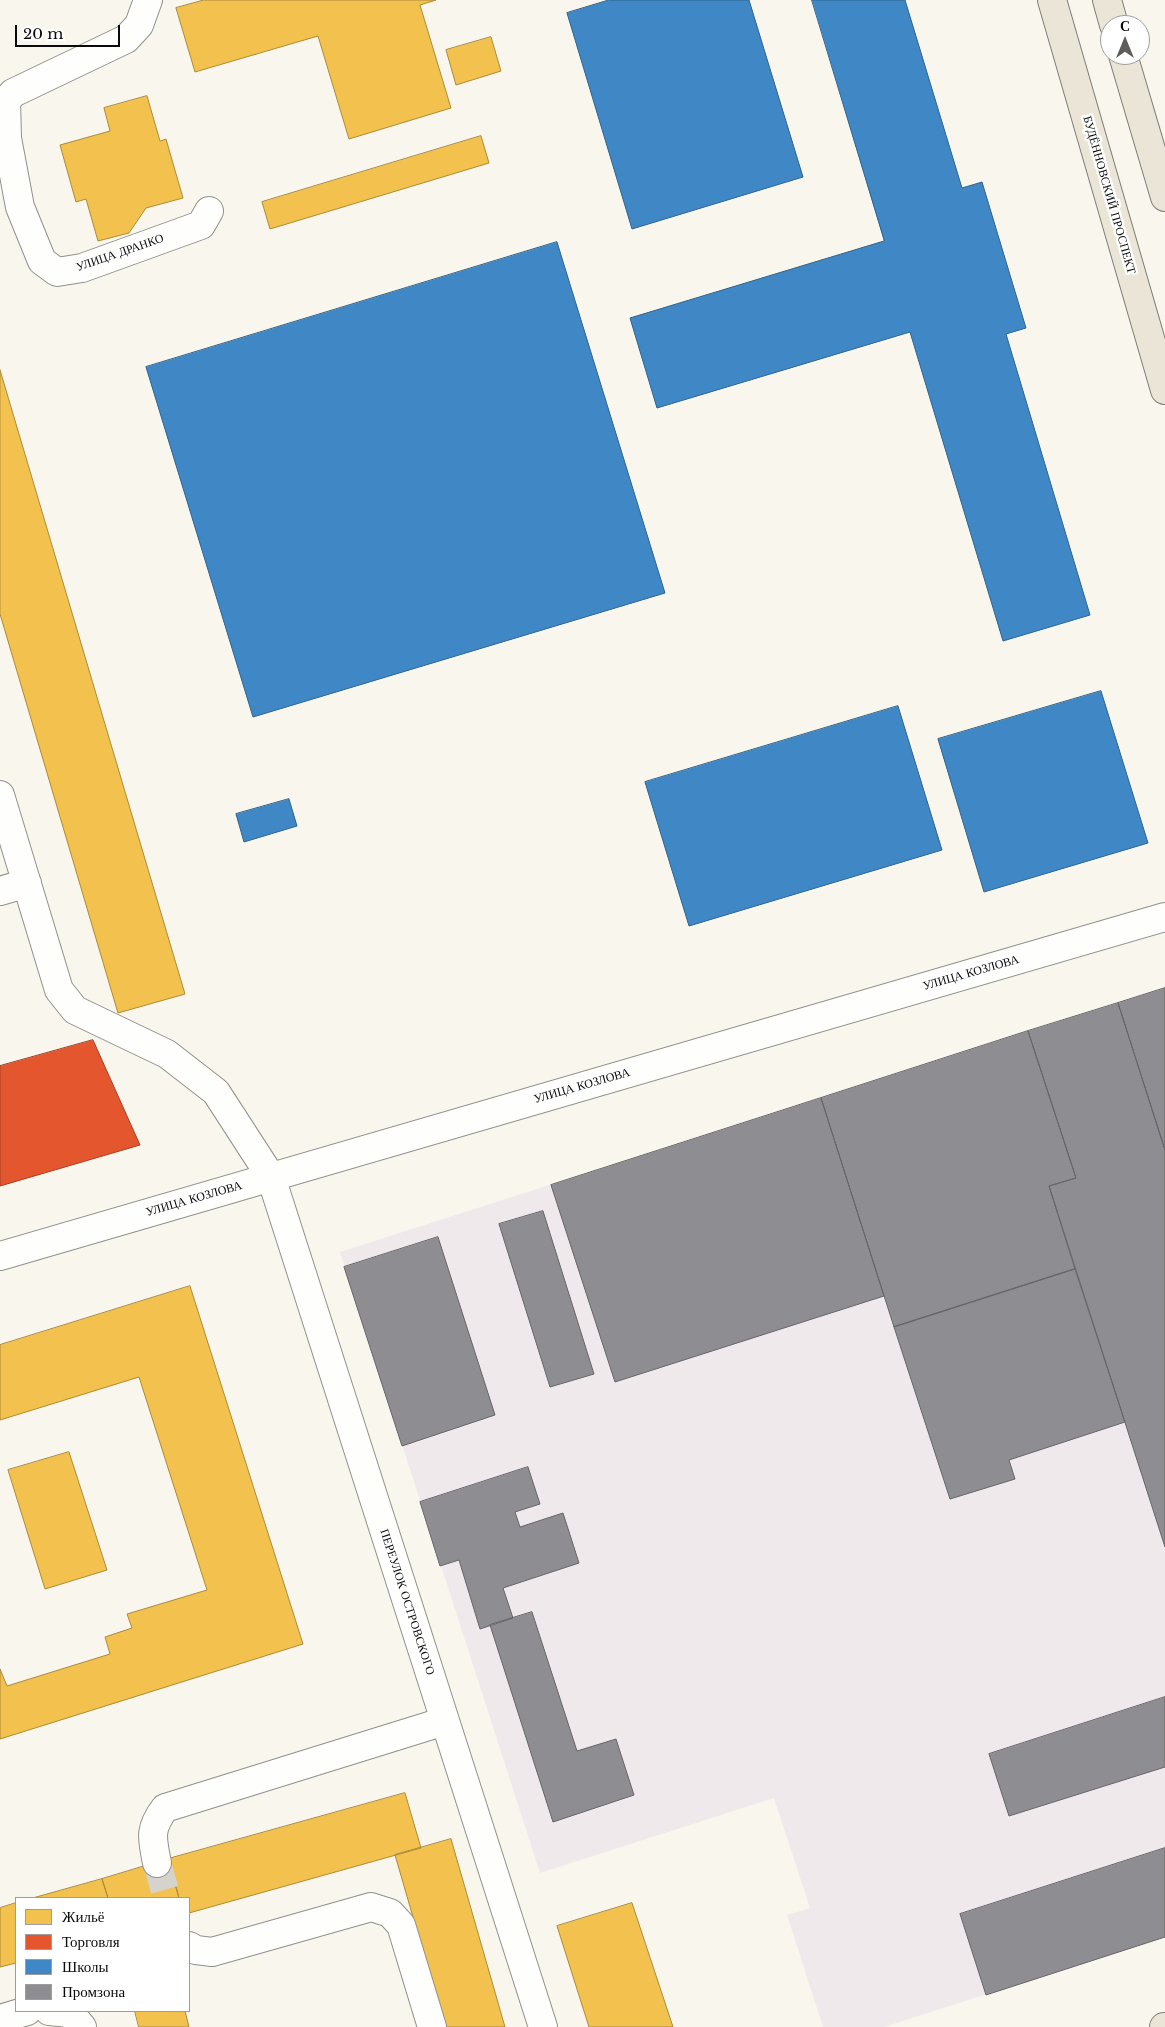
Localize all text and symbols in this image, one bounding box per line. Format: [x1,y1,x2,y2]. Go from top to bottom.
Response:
scale bar [18,15,122,47]
north arrow [1100,15,1150,65]
text: С [1120,17,1130,35]
text: 20 m [23,24,63,43]
street label: БУДЁННОВСКИЙ ПРОСПЕКТ [1080,114,1138,276]
street label: УЛИЦА ДРАНКО [74,231,166,275]
street label: УЛИЦА КОЗЛОВА [921,952,1021,994]
street label: УЛИЦА КОЗЛОВА [532,1065,632,1107]
street label: УЛИЦА КОЗЛОВА [144,1178,244,1220]
street label: ПЕРЕУЛОК ОСТРОВСКОГО [377,1527,437,1677]
legend [15,1897,190,2012]
text: Жильё [62,1907,104,1926]
text: Торговля [62,1932,120,1951]
text: Школы [62,1957,109,1976]
text: Промзона [62,1982,125,2001]

